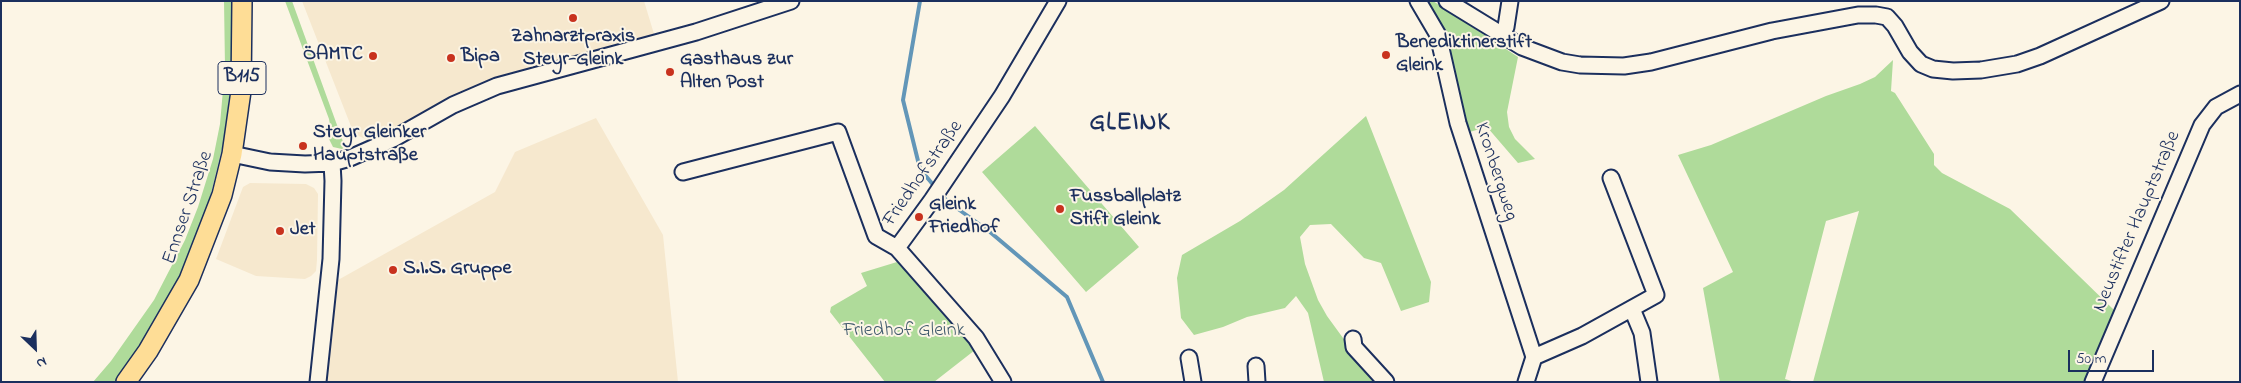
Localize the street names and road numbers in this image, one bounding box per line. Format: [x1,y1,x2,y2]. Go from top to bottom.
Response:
road number: B115 [218,62,266,94]
street label: Friedhofstraße [879,116,969,232]
street label: Kronbergweg [1468,120,1522,224]
street label: Neustifter Hauptstraße [2089,128,2187,316]
street label: Ennser Straße [158,148,220,268]

